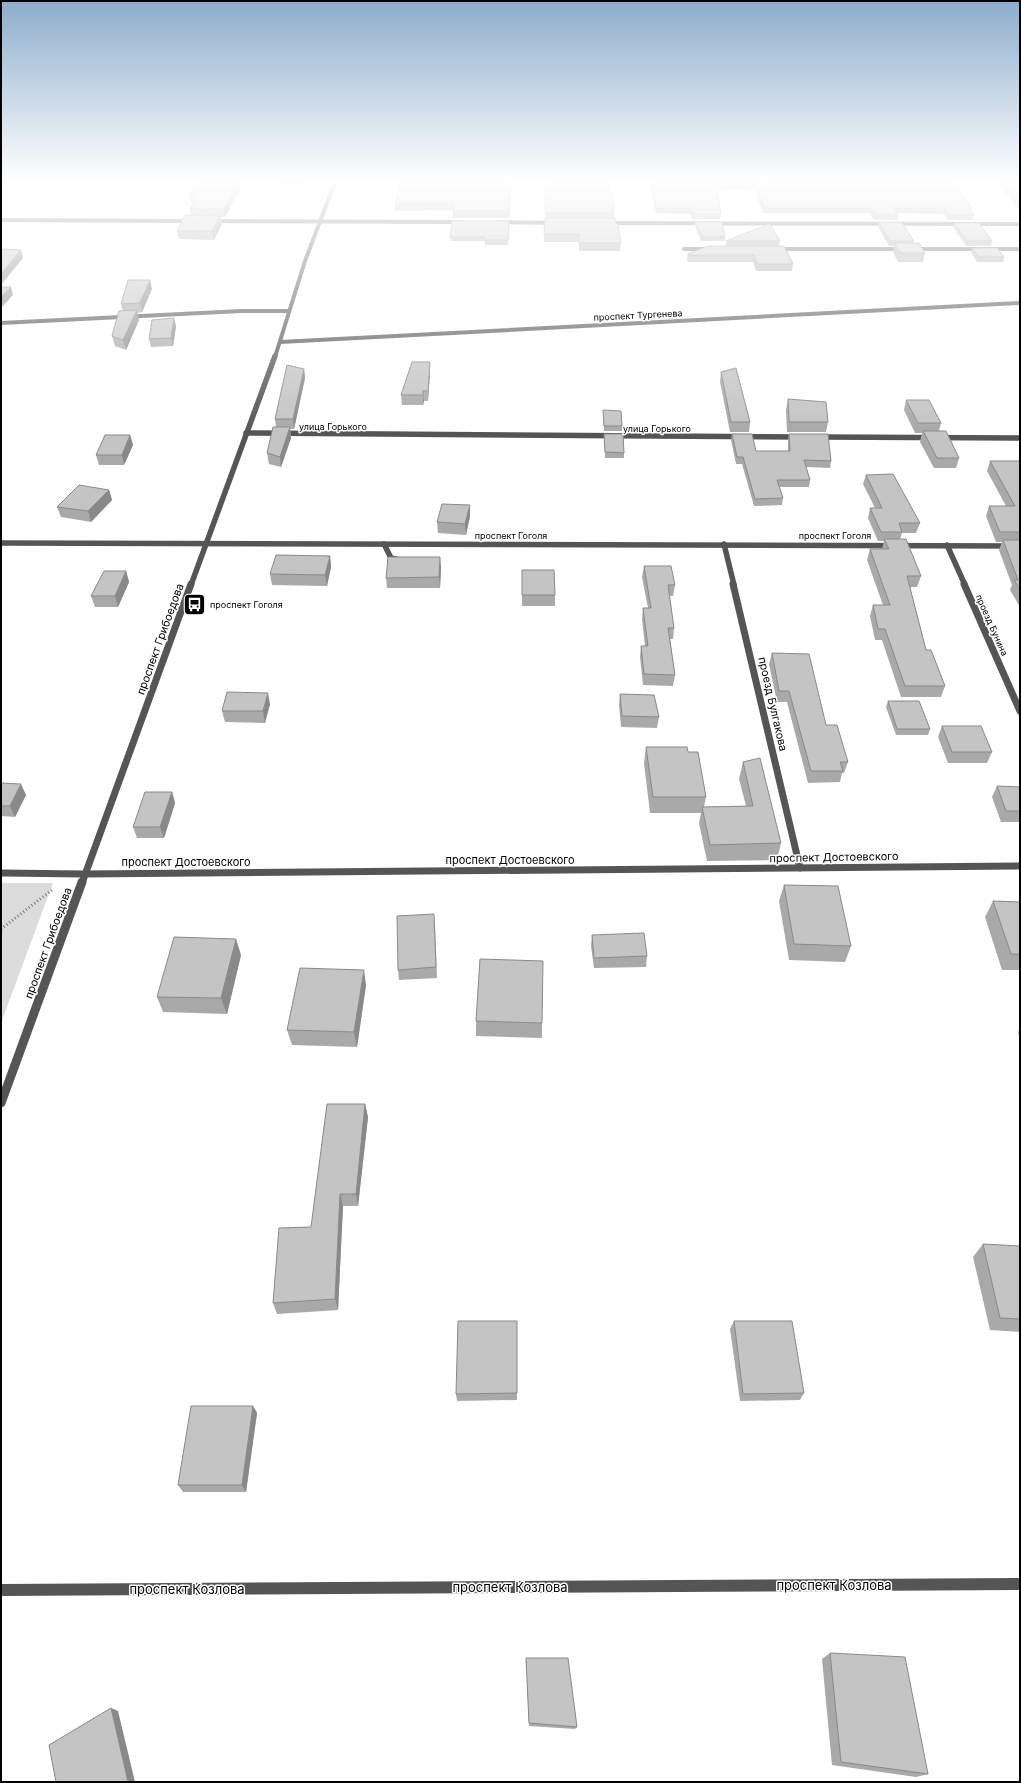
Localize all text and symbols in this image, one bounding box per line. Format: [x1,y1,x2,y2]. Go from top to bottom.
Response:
street label: проспект Тургенева [593,307,683,323]
street label: улица Горького [299,421,367,432]
street label: улица Горького [623,423,691,434]
street label: проспект Гоголя [475,530,547,541]
street label: проспект Гоголя [799,530,871,541]
street label: проспект Грибоедова [133,581,187,697]
bus stop icon: проспект Гоголя [181,591,207,617]
street label: проезд Бунина [974,593,1010,657]
place label: проспект Гоголя [210,599,283,610]
street label: проезд Булгакова [755,655,791,753]
street label: проспект Достоевского [769,849,899,865]
street label: проспект Достоевского [445,853,575,867]
street label: проспект Достоевского [121,855,251,869]
street label: проспект Грибоедова [21,885,75,1001]
street label: проспект Козлова [776,1577,892,1593]
street label: проспект Козлова [452,1579,568,1595]
street label: проспект Козлова [129,1581,245,1597]

